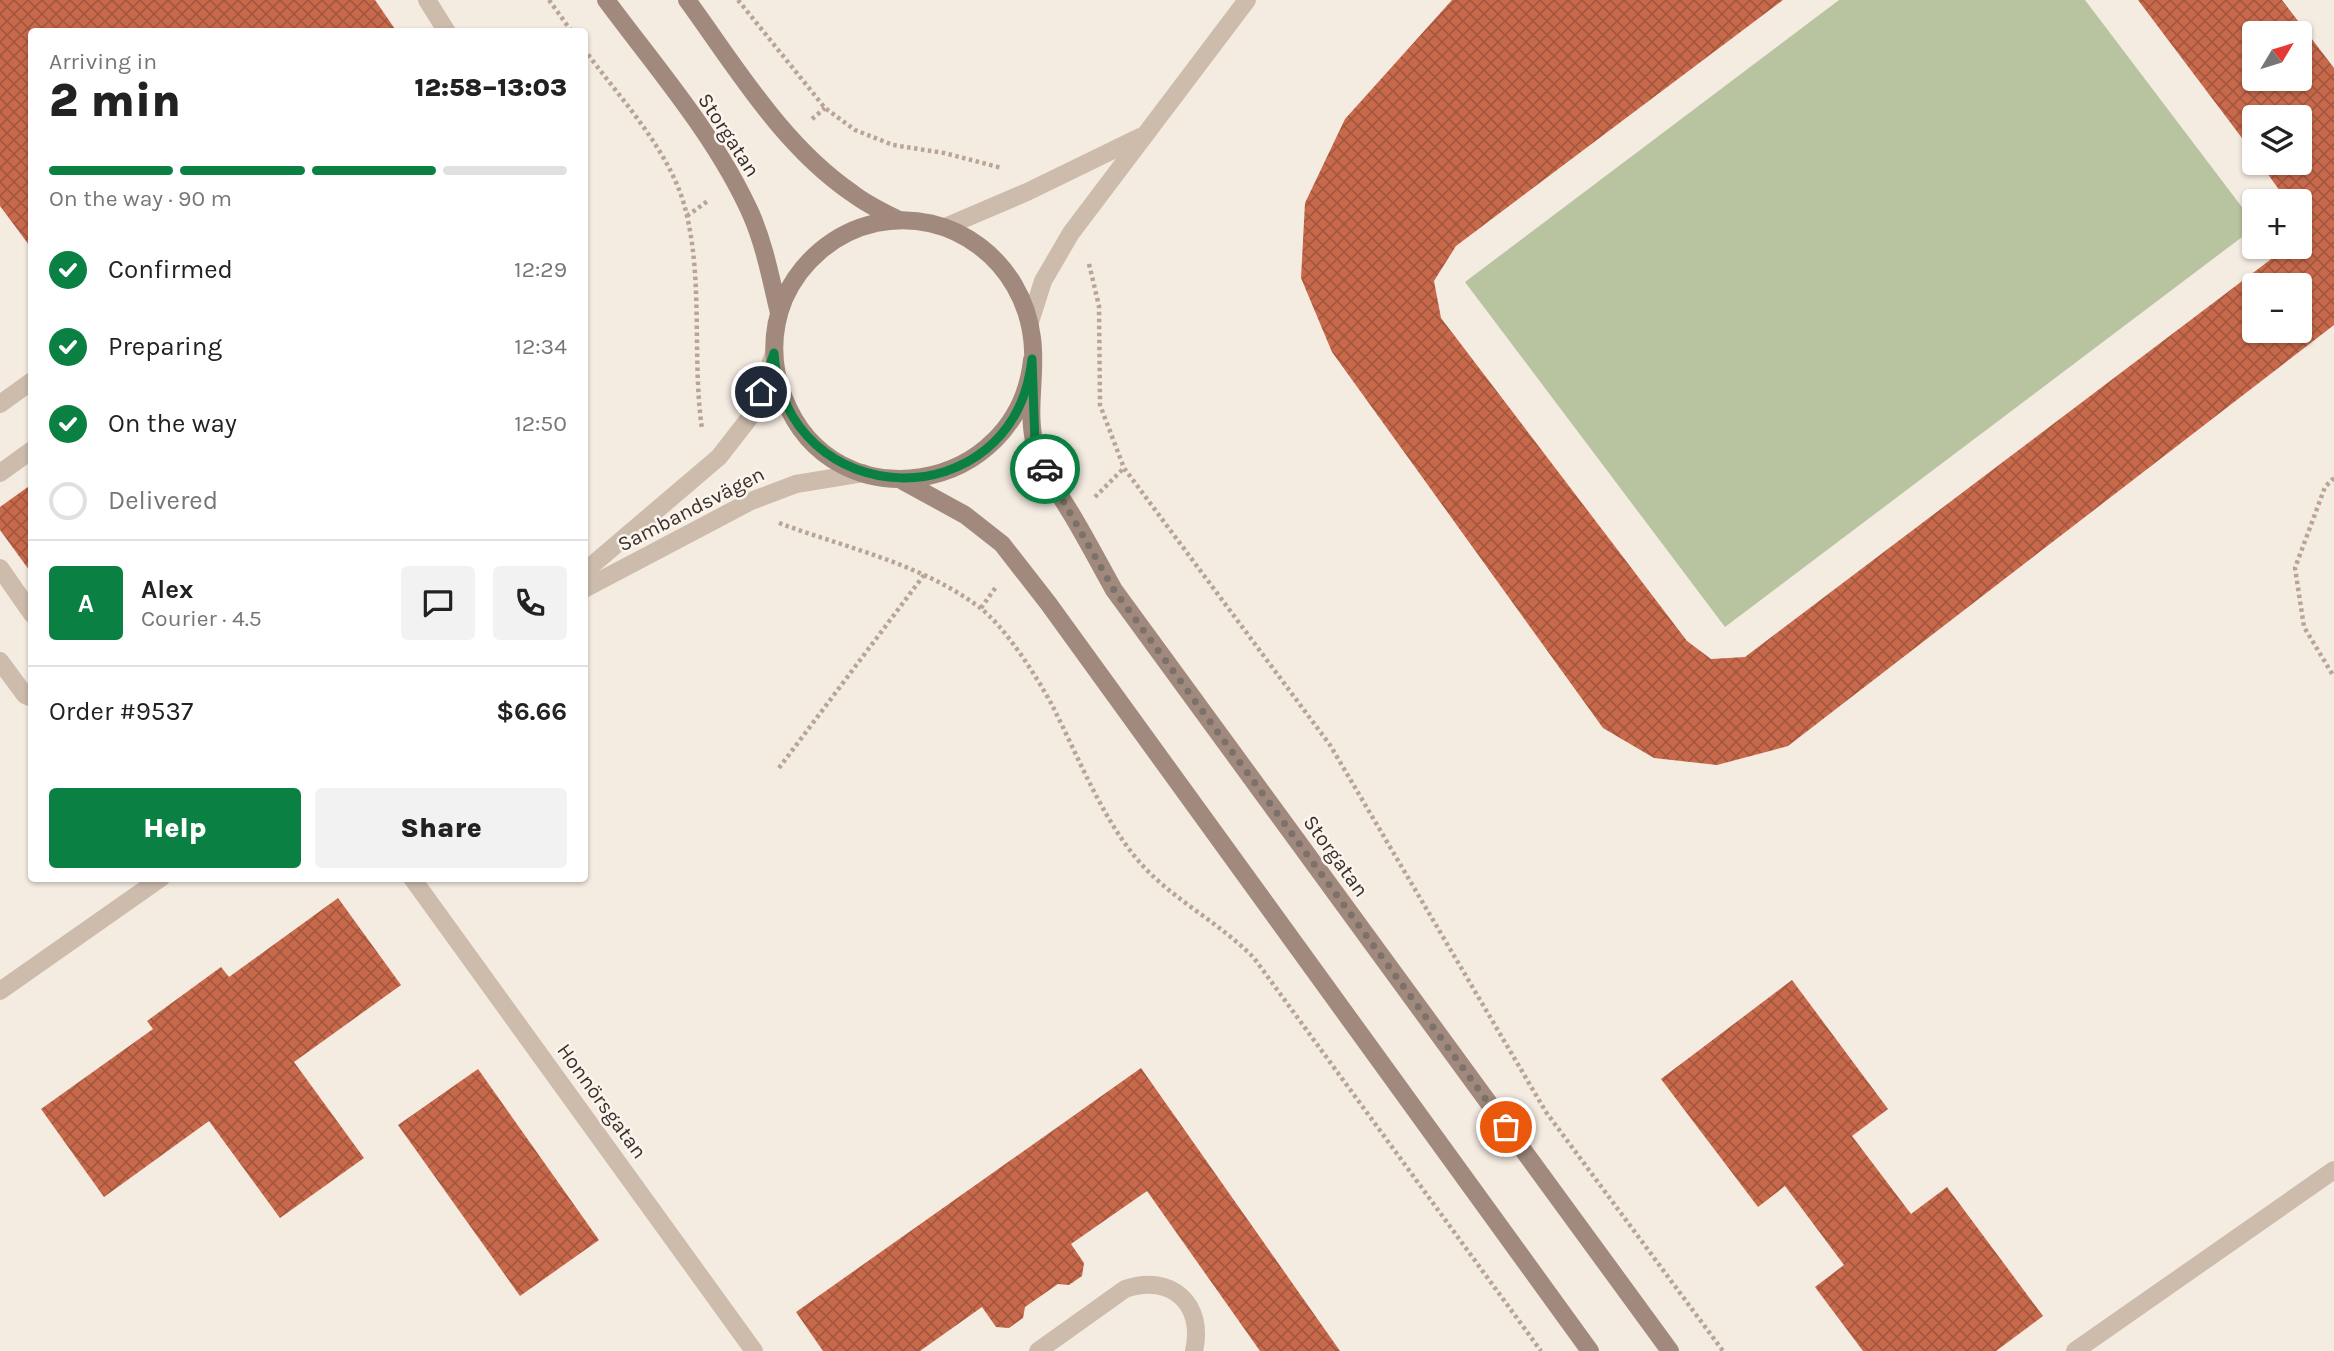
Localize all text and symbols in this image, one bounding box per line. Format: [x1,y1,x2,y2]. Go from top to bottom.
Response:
north arrow [2242,21,2312,91]
map controls [2242,21,2312,343]
text: Arriving in [49,48,157,75]
text: 12:58–13:03 [415,72,567,103]
text: 2 min [49,74,181,128]
street label: Storgatan [693,89,765,181]
button: layers [2242,105,2312,175]
text: On the way · 90 m [49,185,232,212]
button: + [2242,189,2312,259]
icon: check [49,251,87,289]
text: Confirmed [108,254,233,285]
text: 12:29 [514,256,567,283]
button: − [2242,273,2312,343]
icon: check [49,328,87,366]
text: Preparing [108,331,222,362]
text: 12:34 [514,333,567,360]
pin [731,362,791,422]
icon: home [742,373,780,411]
icon: check [49,405,87,443]
text: On the way [108,408,237,439]
text: 12:50 [514,410,567,437]
courier [1010,434,1080,504]
icon: car [1026,450,1064,488]
street label: Sambandsvägen [614,462,768,556]
text: Delivered [108,485,218,516]
button: chat [401,566,475,640]
button: phone [493,566,567,640]
text: Alex [141,574,193,605]
text: A [78,588,94,619]
text: Courier · 4.5 [141,605,262,632]
text: Order #9537 [49,696,193,727]
text: $6.66 [496,696,567,727]
button: Help [49,788,301,868]
button: Share [315,788,567,868]
street label: Storgatan [1298,811,1374,901]
street label: Honnörsgatan [552,1039,652,1163]
pin [1476,1097,1536,1157]
icon: bag [1487,1108,1525,1146]

